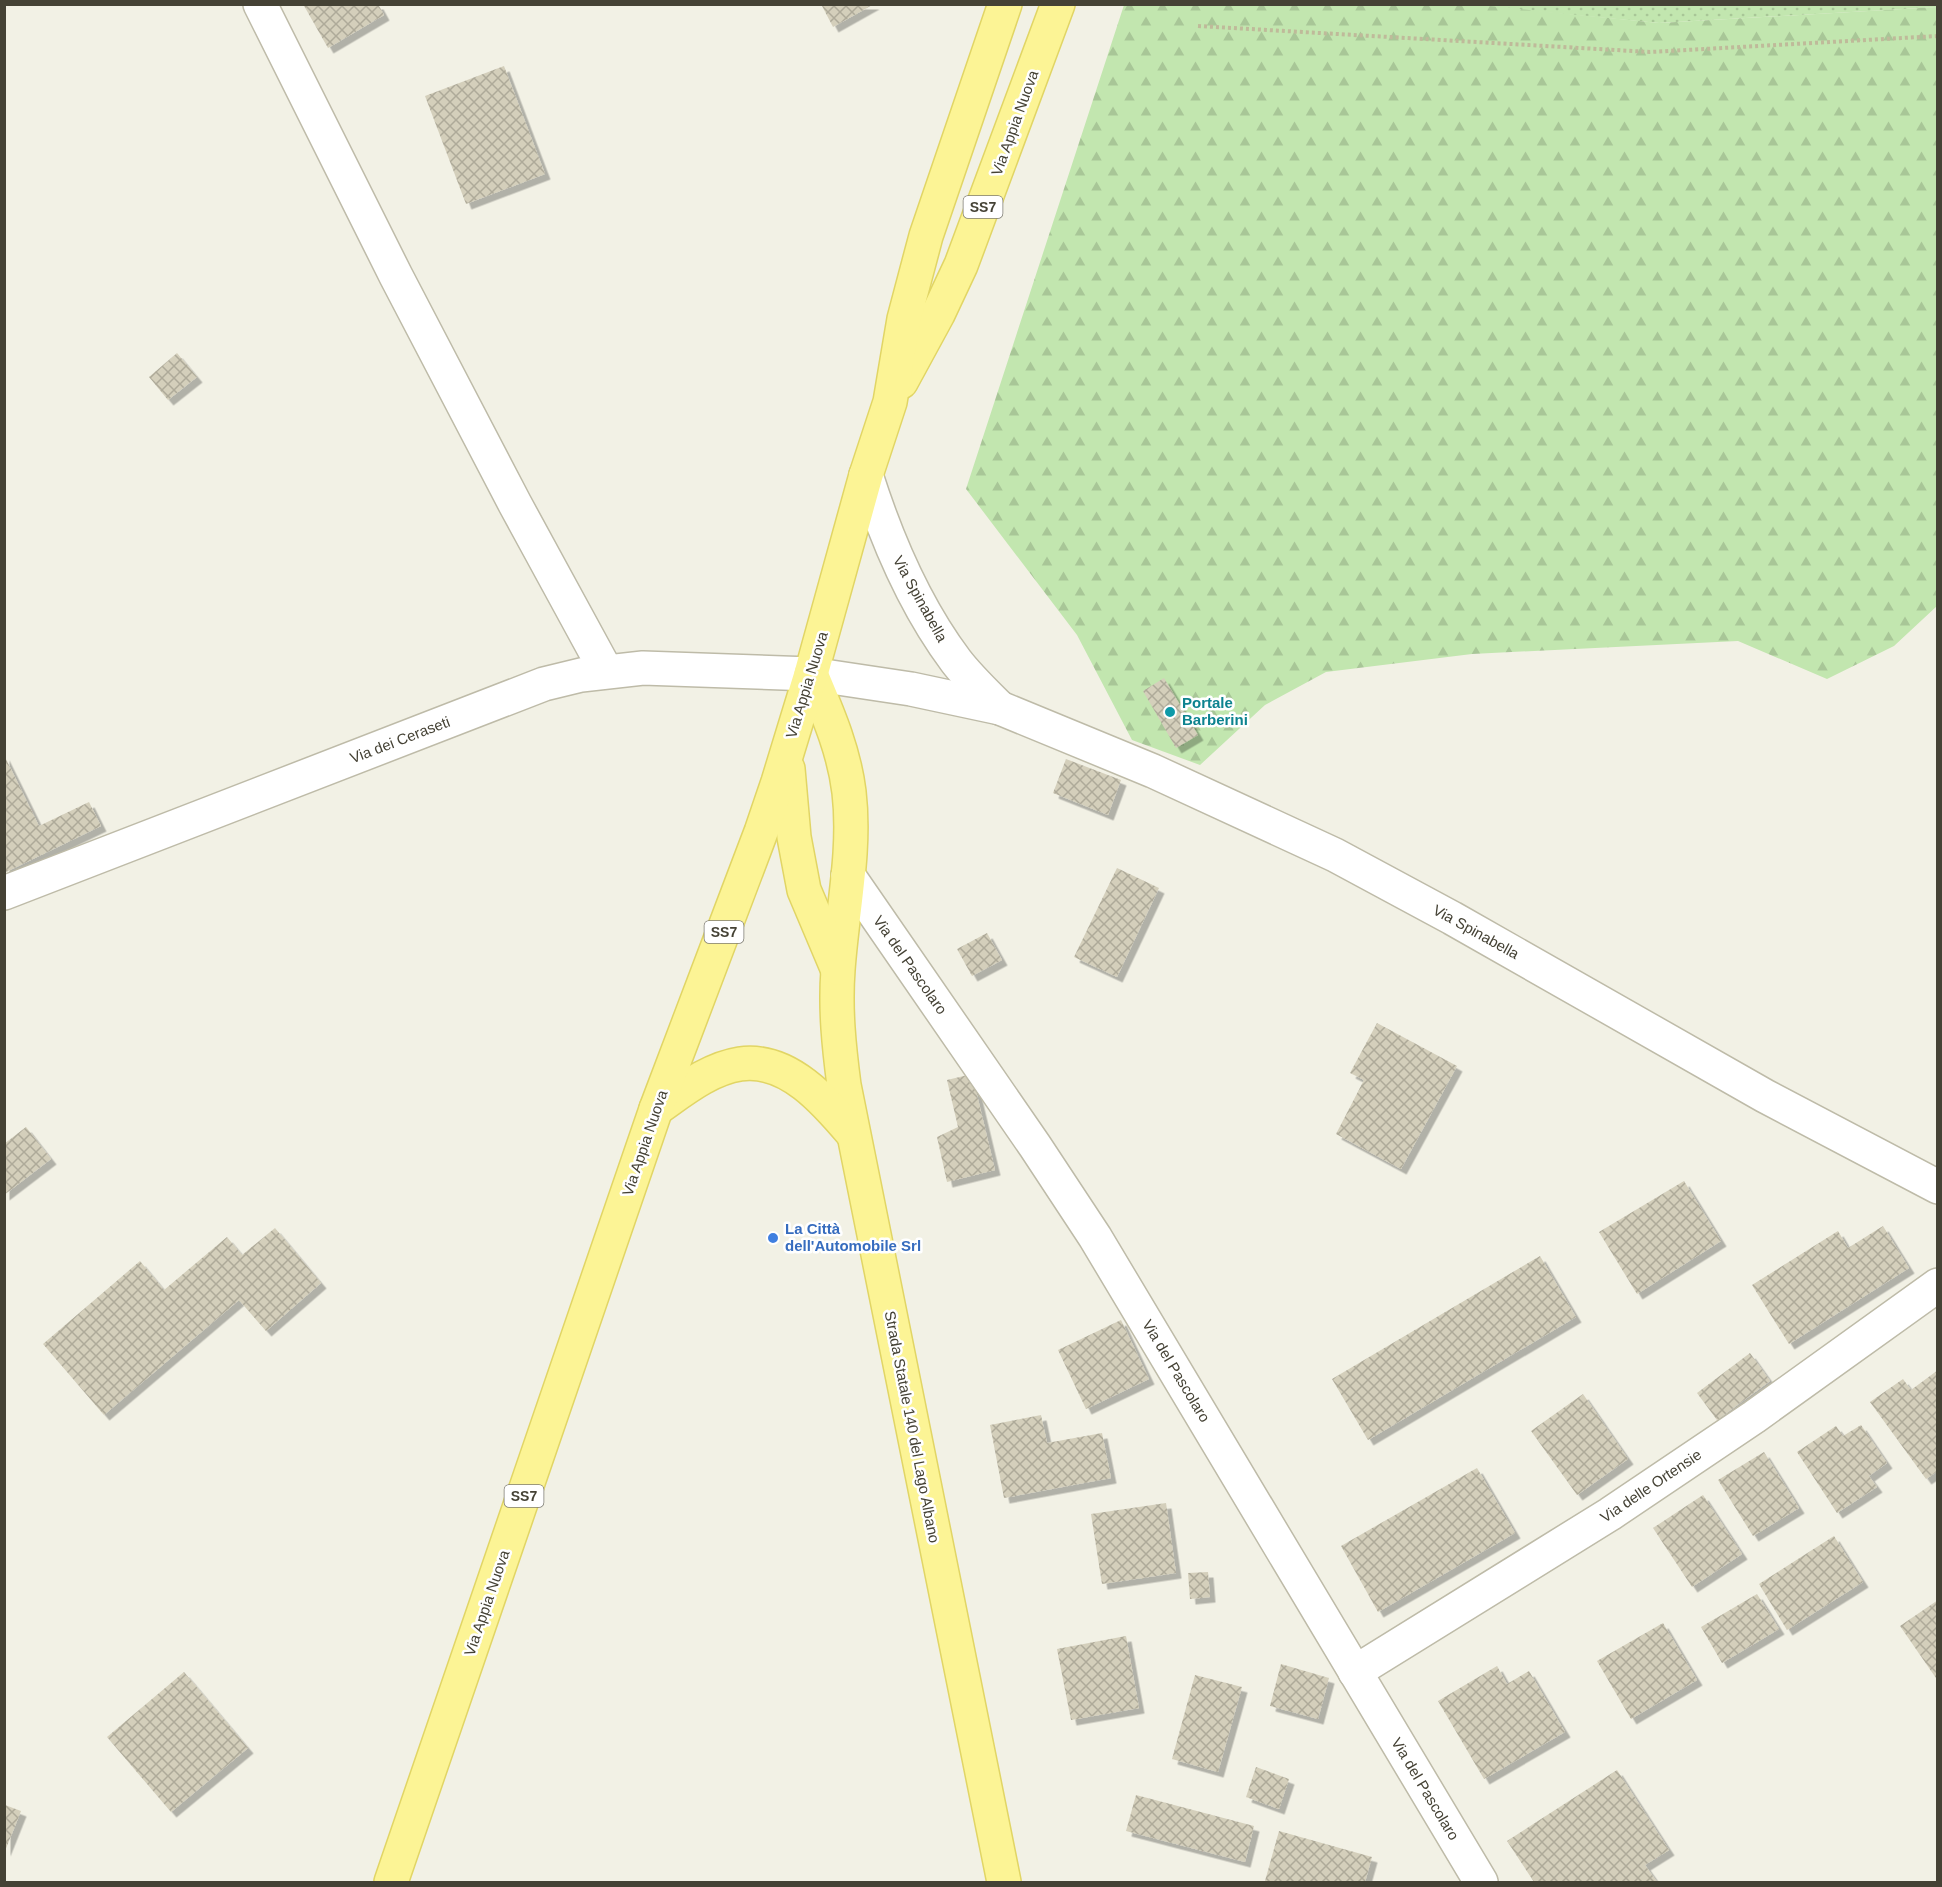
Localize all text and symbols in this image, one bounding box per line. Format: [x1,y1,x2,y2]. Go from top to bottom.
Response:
street label: Via Appia Nuova [988,67,1042,178]
road number: SS7 [964,196,1002,218]
street label: Via Spinabella [890,553,951,645]
street label: Via Appia Nuova [782,629,831,740]
place label: Portale Barberini [1182,694,1248,728]
marker: Portale Barberini [1163,705,1177,719]
street label: Via dei Ceraseti [347,713,452,766]
street label: Via Spinabella [1430,901,1523,962]
street label: Via del Pascolaro [870,912,951,1017]
road number: SS7 [704,921,744,943]
street label: Via Appia Nuova [618,1087,671,1198]
place label: La Città dell'Automobile Srl [785,1220,921,1254]
marker: La Città dell'Automobile Srl [766,1231,780,1245]
street label: Strada Statale 140 del Lago Albano [882,1309,943,1544]
street label: Via del Pascolaro [1139,1316,1214,1425]
street label: Via delle Ortensie [1597,1446,1704,1526]
road number: SS7 [504,1485,544,1507]
street label: Via Appia Nuova [460,1547,513,1658]
street label: Via del Pascolaro [1388,1734,1463,1843]

